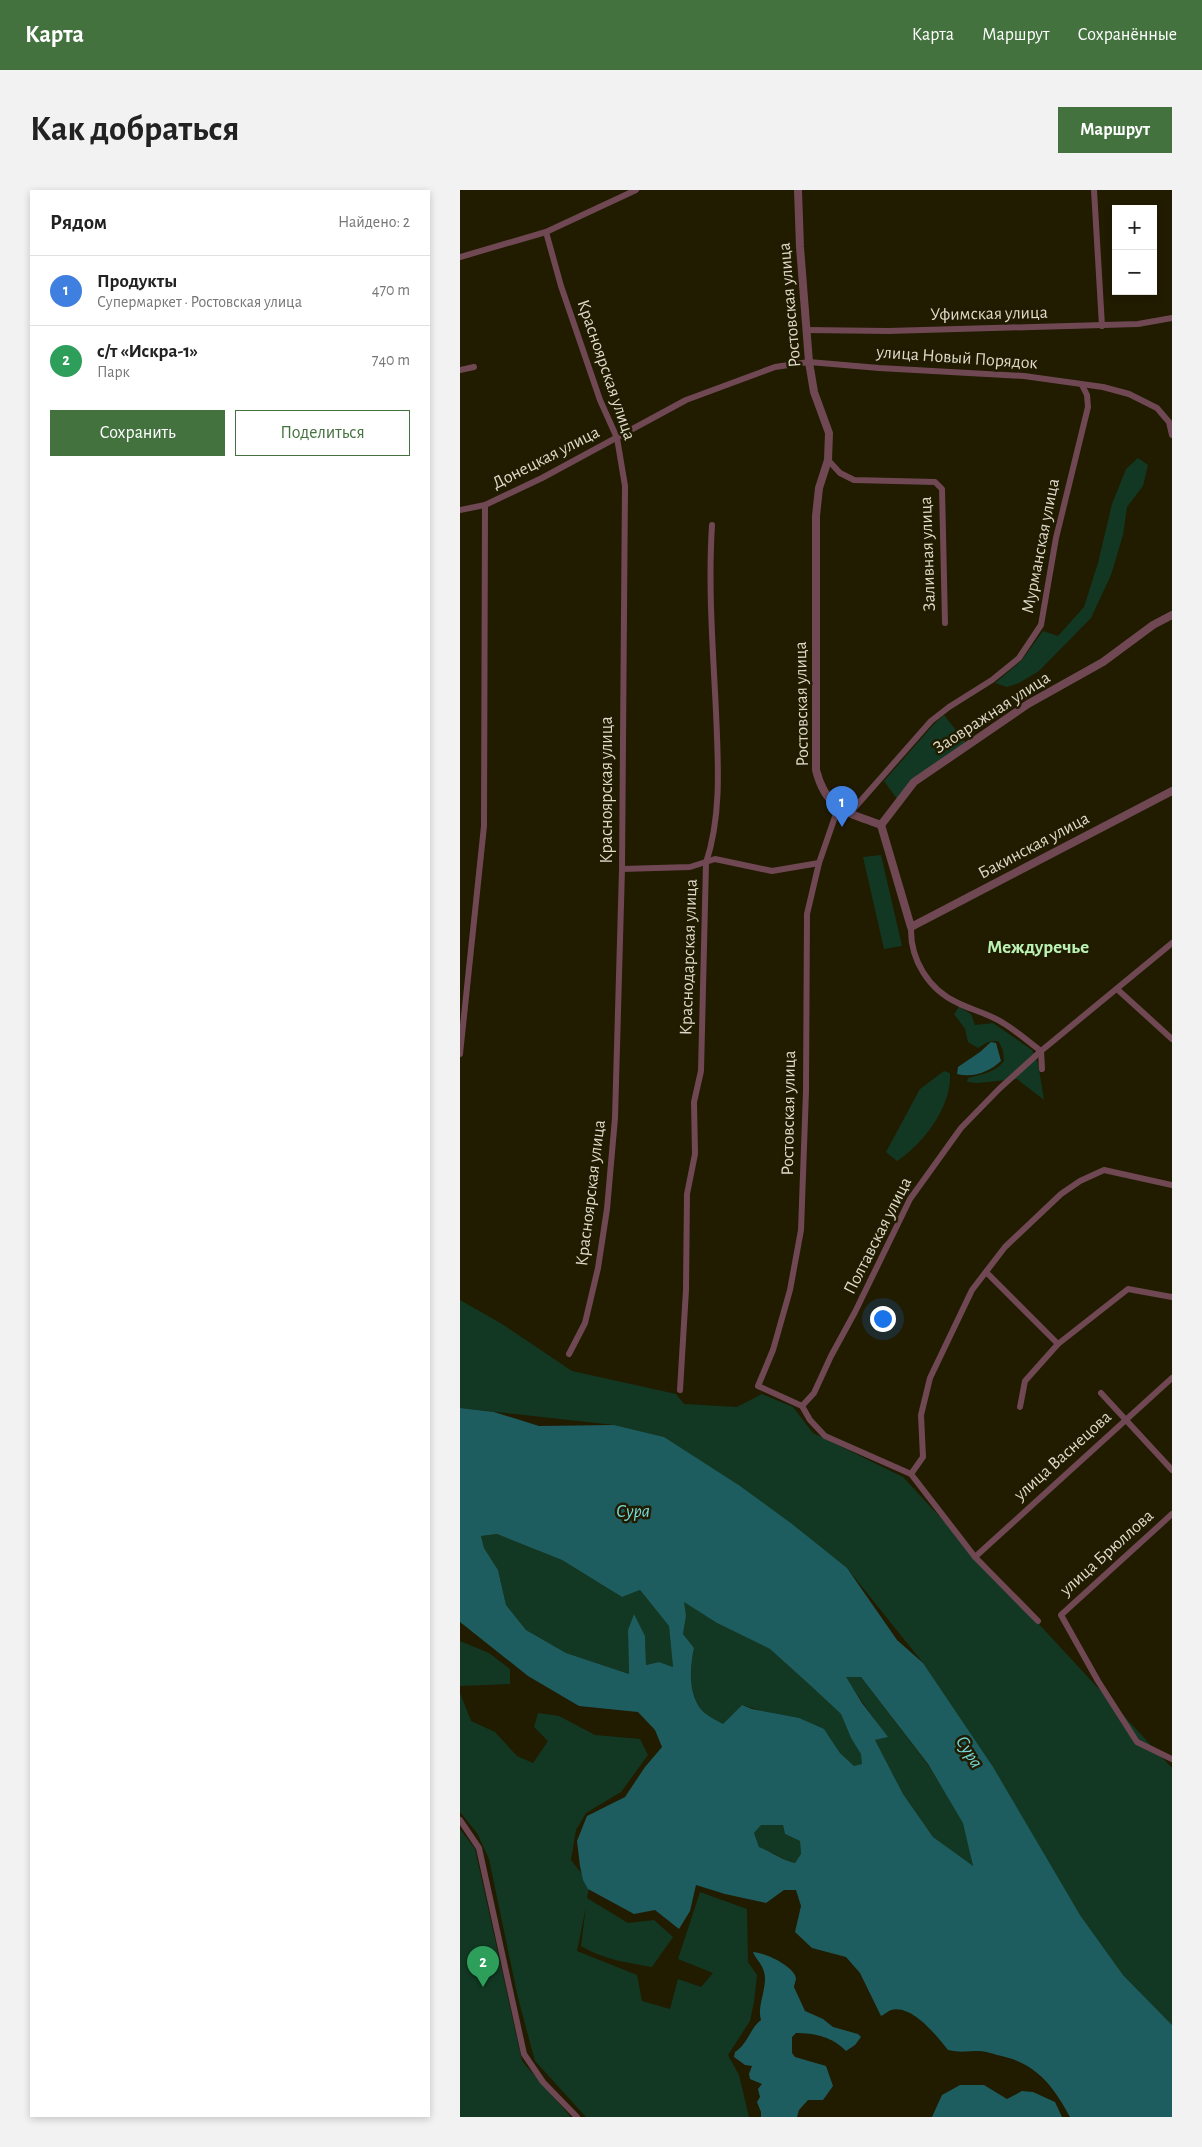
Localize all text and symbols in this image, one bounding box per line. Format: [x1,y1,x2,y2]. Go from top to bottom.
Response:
text: Карта [25,23,84,47]
text: Карта [912,26,954,44]
text: Маршрут [982,26,1050,44]
text: Сохранённые [1078,26,1177,44]
button: Маршрут [1058,107,1172,153]
text: Как добраться [30,112,239,147]
map controls [1112,205,1157,295]
button: + [1112,205,1157,250]
text: Рядом [50,212,107,233]
text: Найдено: 2 [338,214,410,230]
street label: Ростовская улица [776,242,804,368]
button: − [1112,250,1157,295]
text: Продукты [97,272,177,291]
text: 1 [63,282,69,298]
text: 470 m [372,282,410,298]
text: Супермаркет · Ростовская улица [97,294,302,310]
street label: Красноярская улица [574,297,638,443]
street label: Уфимская улица [930,304,1048,324]
text: с/т «Искра-1» [97,342,198,361]
street label: улица Новый Порядок [875,343,1039,373]
text: 2 [62,352,70,368]
text: 740 m [372,352,410,368]
text: Парк [97,364,130,380]
button: Сохранить [50,410,225,456]
button: Поделиться [235,410,410,456]
street label: Донецкая улица [489,423,603,493]
street label: Мурманская улица [1019,477,1063,615]
street label: Заливная улица [917,496,939,612]
street label: Ростовская улица [792,641,812,767]
street label: Заовражная улица [930,669,1054,757]
street label: Красноярская улица [598,716,616,864]
pin: 1 [826,786,858,827]
street label: Бакинская улица [976,809,1092,883]
street label: Краснодарская улица [677,878,701,1036]
district label: Междуречье [987,938,1089,957]
street label: Ростовская улица [779,1050,799,1176]
street label: Красноярская улица [573,1119,609,1267]
street label: Полтавская улица [841,1175,915,1297]
your location [870,1306,896,1332]
street label: улица Васнецова [1010,1408,1115,1505]
water label: Сура [616,1502,650,1521]
street label: улица Брюллова [1056,1507,1157,1600]
water label: Сура [952,1733,986,1771]
pin: 2 [467,1946,499,1987]

